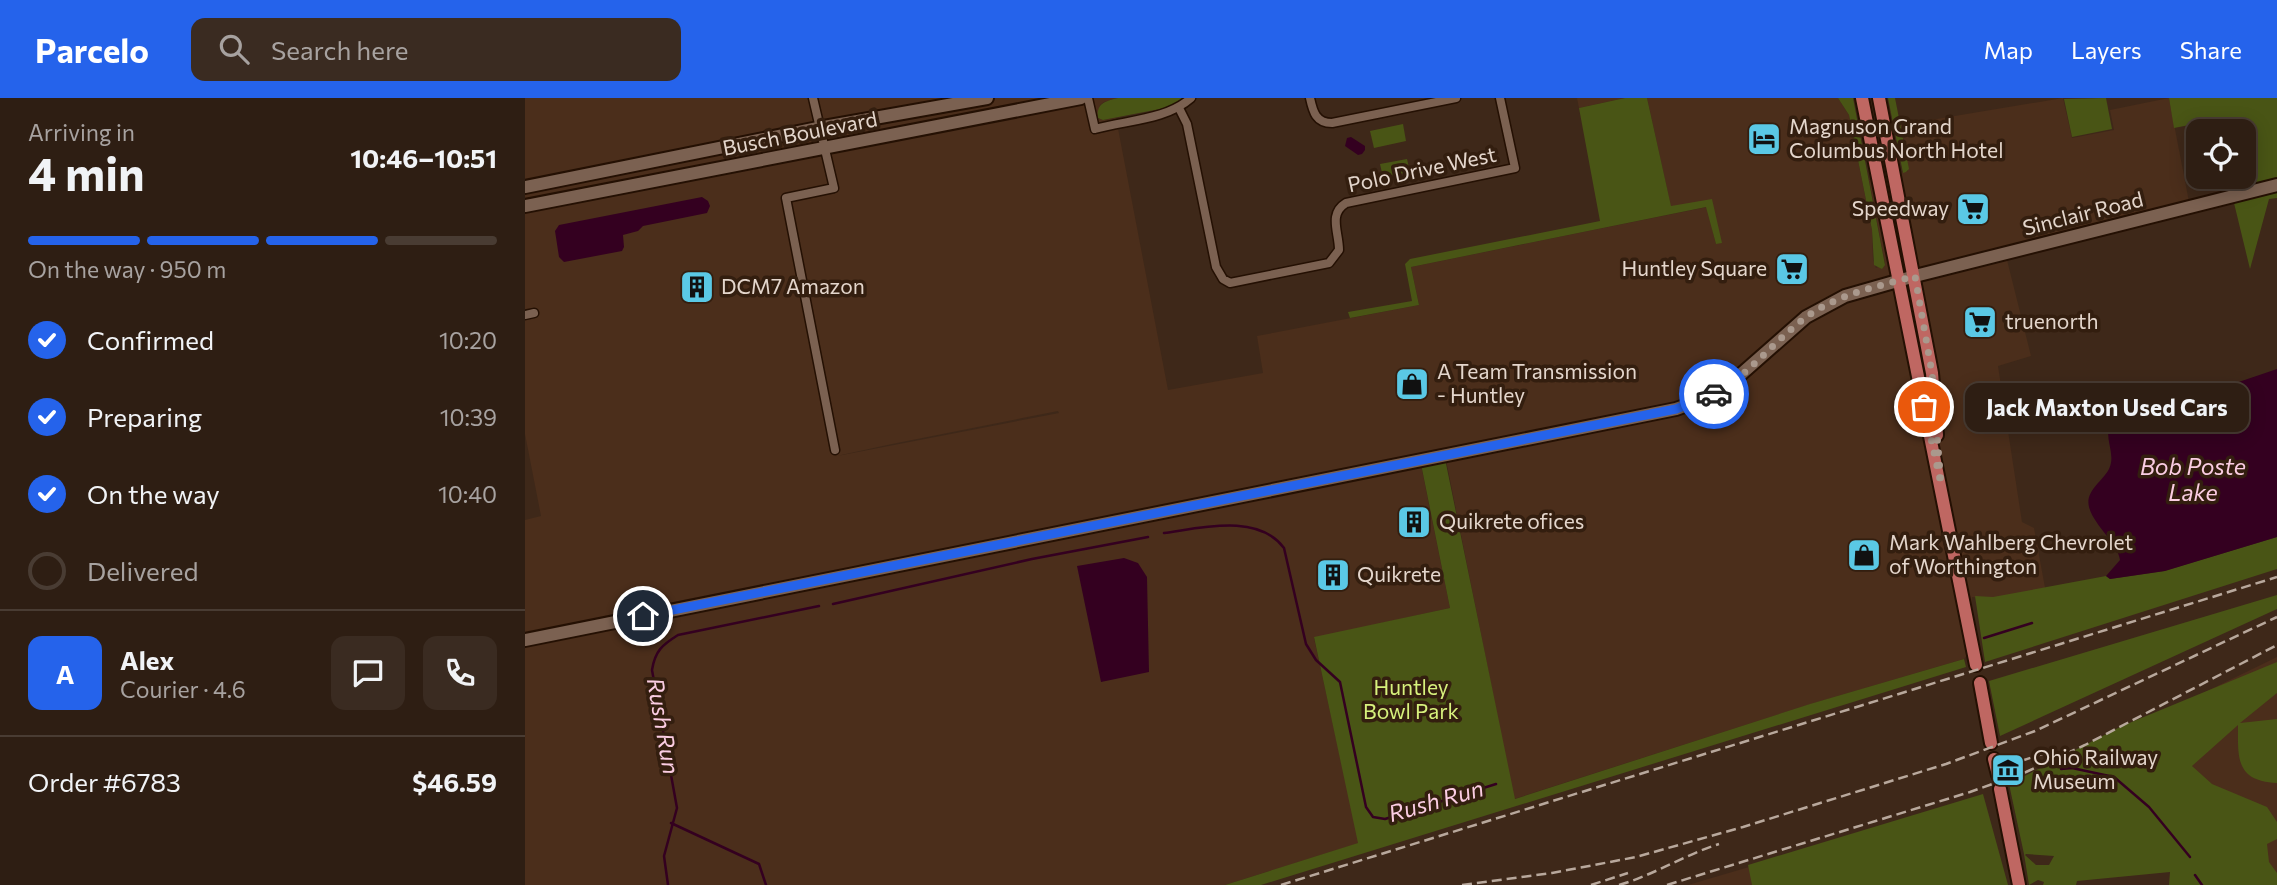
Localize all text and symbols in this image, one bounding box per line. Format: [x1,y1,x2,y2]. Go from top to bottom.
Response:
search box [191,18,681,81]
text: Parcelo [35,29,149,70]
icon: search [215,30,253,68]
text: Search here [271,34,409,65]
text: Map [1984,35,2033,64]
text: Layers [2071,35,2142,64]
text: Share [2180,35,2242,64]
street label: Busch Boulevard [720,105,879,160]
place label: Magnuson Grand Columbus North Hotel [1789,113,2003,162]
text: Arriving in [28,118,135,146]
map controls [2186,119,2256,189]
button: locate [2186,119,2256,189]
hotel icon: Magnuson Grand Columbus North Hotel [1745,120,1783,158]
street label: Polo Drive West [1345,141,1498,196]
text: 10:46–10:51 [350,142,497,173]
text: 4 min [28,144,145,200]
street label: Sinclair Road [2020,186,2145,240]
supermarket icon: Speedway [1954,190,1992,228]
place label: Speedway [1852,195,1949,220]
supermarket icon: Huntley Square [1773,250,1811,288]
text: On the way · 950 m [28,255,226,283]
place label: Huntley Square [1621,255,1767,280]
building icon: DCM7 Amazon [678,268,716,306]
place label: DCM7 Amazon [721,273,865,298]
supermarket icon: truenorth [1961,303,1999,341]
place label: truenorth [2005,308,2098,333]
icon: check [28,321,66,359]
text: Confirmed [87,324,214,355]
text: 10:20 [439,326,497,354]
place label: A Team Transmission - Huntley [1437,358,1637,407]
courier [1679,359,1749,429]
shop icon: A Team Transmission - Huntley [1393,365,1431,403]
icon: car [1695,375,1733,413]
pin [1894,377,1954,437]
callout: Jack Maxton Used Cars [1966,382,2249,432]
icon: bag [1905,388,1943,426]
text: Jack Maxton Used Cars [1986,393,2228,421]
icon: check [28,398,66,436]
text: Preparing [87,401,202,432]
text: 10:39 [440,403,497,431]
water label: Bob Poste Lake [2140,452,2246,506]
icon: check [28,475,66,513]
text: On the way [87,478,220,509]
text: 10:40 [438,480,497,508]
building icon: Quikrete ofices [1395,503,1433,541]
place label: Quikrete ofices [1439,508,1584,533]
place label: Mark Wahlberg Chevrolet of Worthington [1889,529,2133,578]
shop icon: Mark Wahlberg Chevrolet of Worthington [1845,536,1883,574]
text: Delivered [87,555,198,586]
building icon: Quikrete [1314,556,1352,594]
place label: Quikrete [1357,561,1441,586]
pin [613,586,673,646]
icon: home [624,597,662,635]
button: chat [331,636,405,710]
button: phone [423,636,497,710]
text: Alex [120,644,174,675]
text: A [56,658,74,689]
park label: Huntley Bowl Park [1363,674,1459,723]
text: Courier · 4.6 [120,675,246,703]
water label: Rush Run [642,675,686,776]
place label: Ohio Railway Museum [2033,744,2158,793]
museum icon: Ohio Railway Museum [1989,751,2027,789]
text: Order #6783 [28,766,181,797]
text: $46.59 [412,766,497,797]
water label: Rush Run [1385,773,1486,827]

